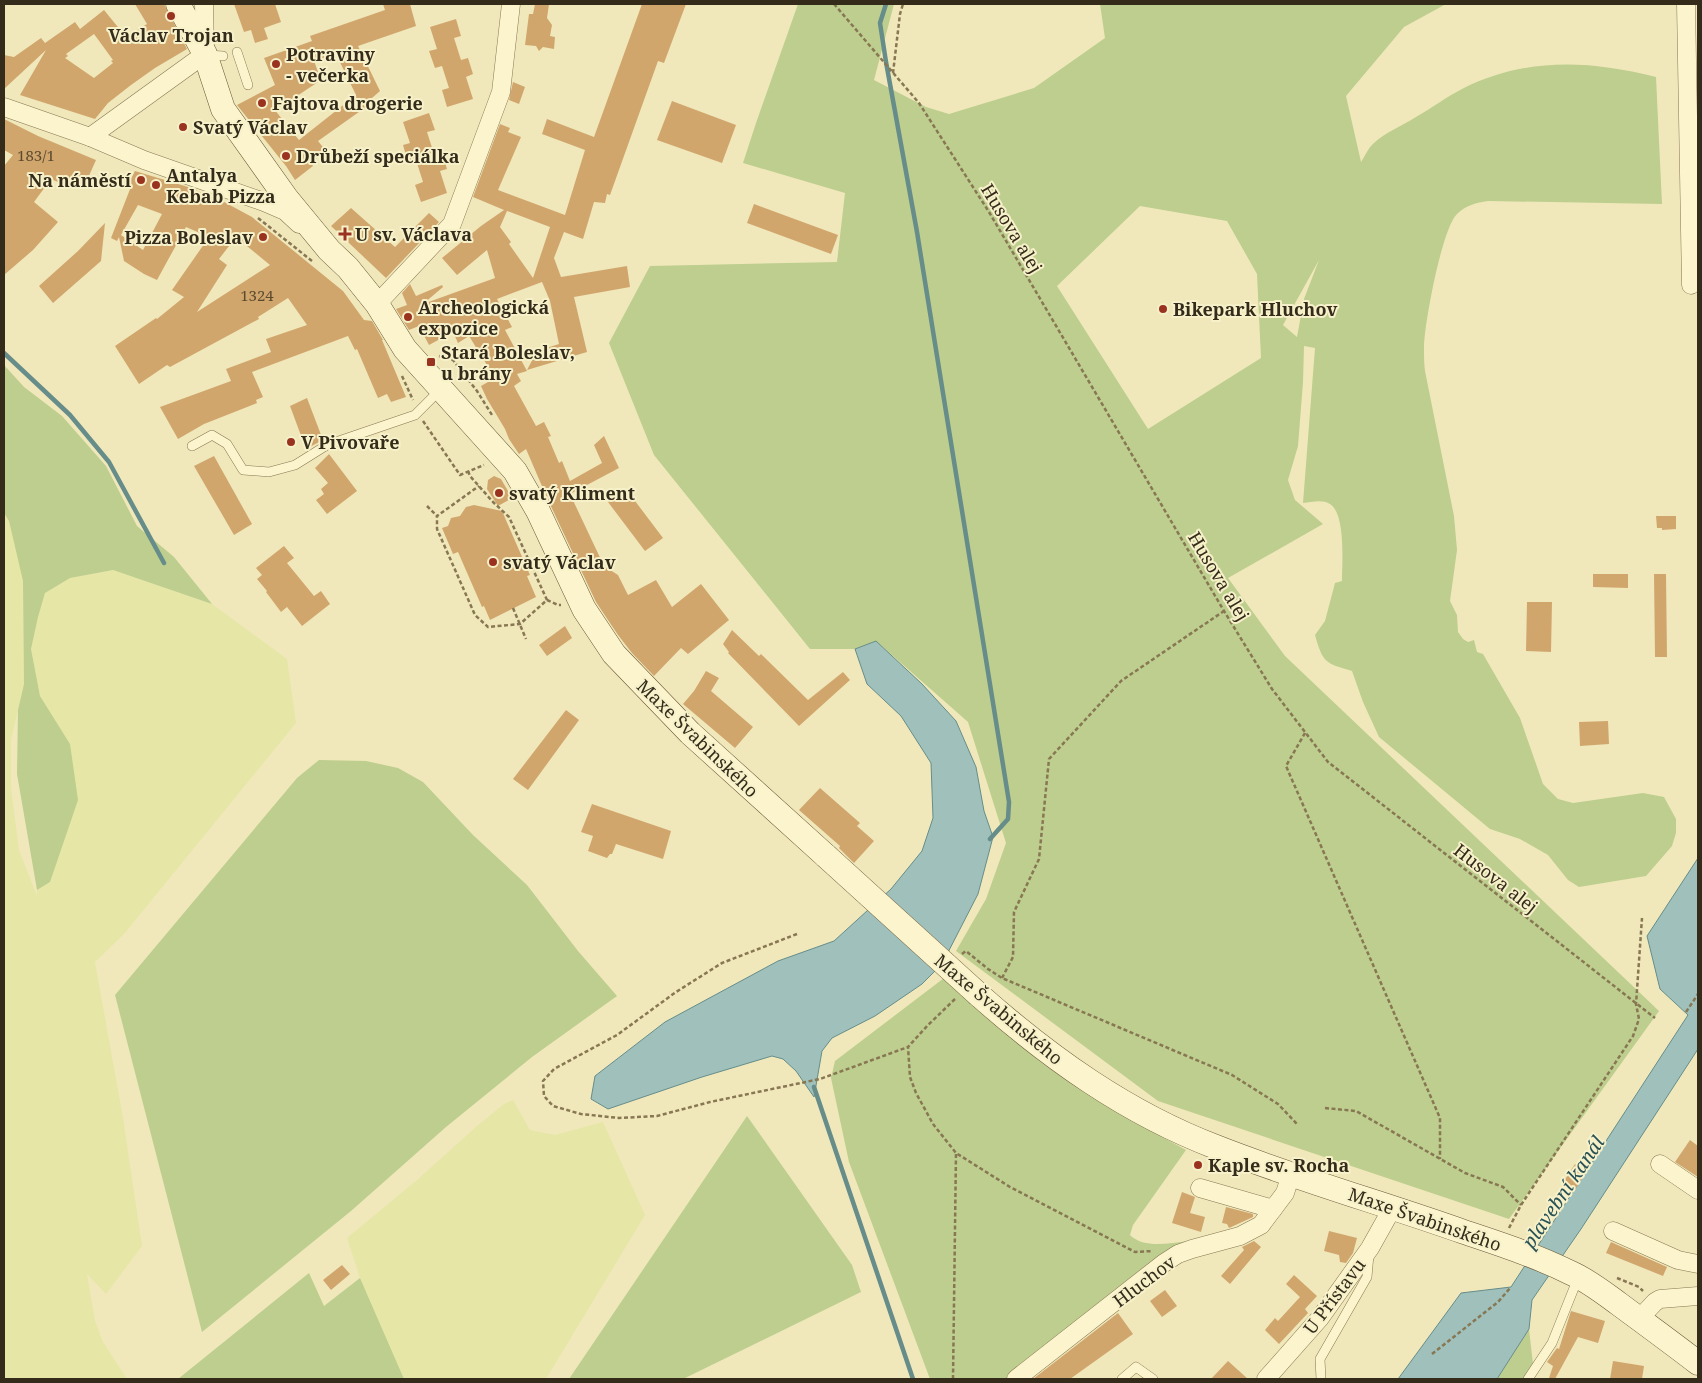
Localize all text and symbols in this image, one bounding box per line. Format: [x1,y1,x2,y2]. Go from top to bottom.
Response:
marker: Václav Trojan [165,10,177,22]
place label: Václav Trojan [108,23,234,47]
place label: Potraviny - večerka [286,42,376,87]
marker: Potraviny - večerka [270,58,282,70]
place label: Fajtova drogerie [272,91,423,115]
marker: Fajtova drogerie [256,97,268,109]
place label: Svatý Václav [193,115,307,139]
marker: Svatý Václav [177,121,189,133]
place label: Drůbeží speciálka [296,144,460,168]
house number: 183/1 [17,145,55,165]
marker: Drůbeží speciálka [280,150,292,162]
place label: Antalya Kebab Pizza [166,163,276,208]
place label: Na náměstí [28,168,132,192]
marker: Na náměstí [135,174,147,186]
marker: Antalya Kebab Pizza [150,179,162,191]
street label: Husova alej [976,179,1048,277]
place label: U sv. Václava [355,222,472,246]
place label: Pizza Boleslav [124,225,253,249]
marker: U sv. Václava [339,228,351,240]
marker: Pizza Boleslav [257,231,269,243]
house number: 1324 [240,285,274,305]
place label: Archeologická expozice [418,295,550,340]
place label: Bikepark Hluchov [1173,297,1337,321]
marker: Bikepark Hluchov [1157,303,1169,315]
marker: Archeologická expozice [402,311,414,323]
place label: Stará Boleslav, u brány [441,340,575,385]
marker: Stará Boleslav, u brány [425,356,437,368]
place label: V Pivovaře [301,430,399,454]
marker: V Pivovaře [285,436,297,448]
place label: svatý Kliment [509,481,635,505]
marker: svatý Kliment [493,487,505,499]
street label: Husova alej [1183,527,1255,625]
place label: svatý Václav [503,550,616,574]
marker: svatý Václav [487,556,499,568]
street label: Maxe Švabinského [632,674,764,802]
street label: Husova alej [1449,838,1543,918]
street label: Maxe Švabinského [930,948,1068,1070]
water label: plavební kanál [1515,1131,1610,1254]
place label: Kaple sv. Rocha [1208,1153,1350,1177]
marker: Kaple sv. Rocha [1192,1159,1204,1171]
street label: Maxe Švabinského [1345,1182,1505,1256]
street label: Hluchov [1108,1249,1181,1312]
street label: U Přístavu [1298,1253,1371,1339]

